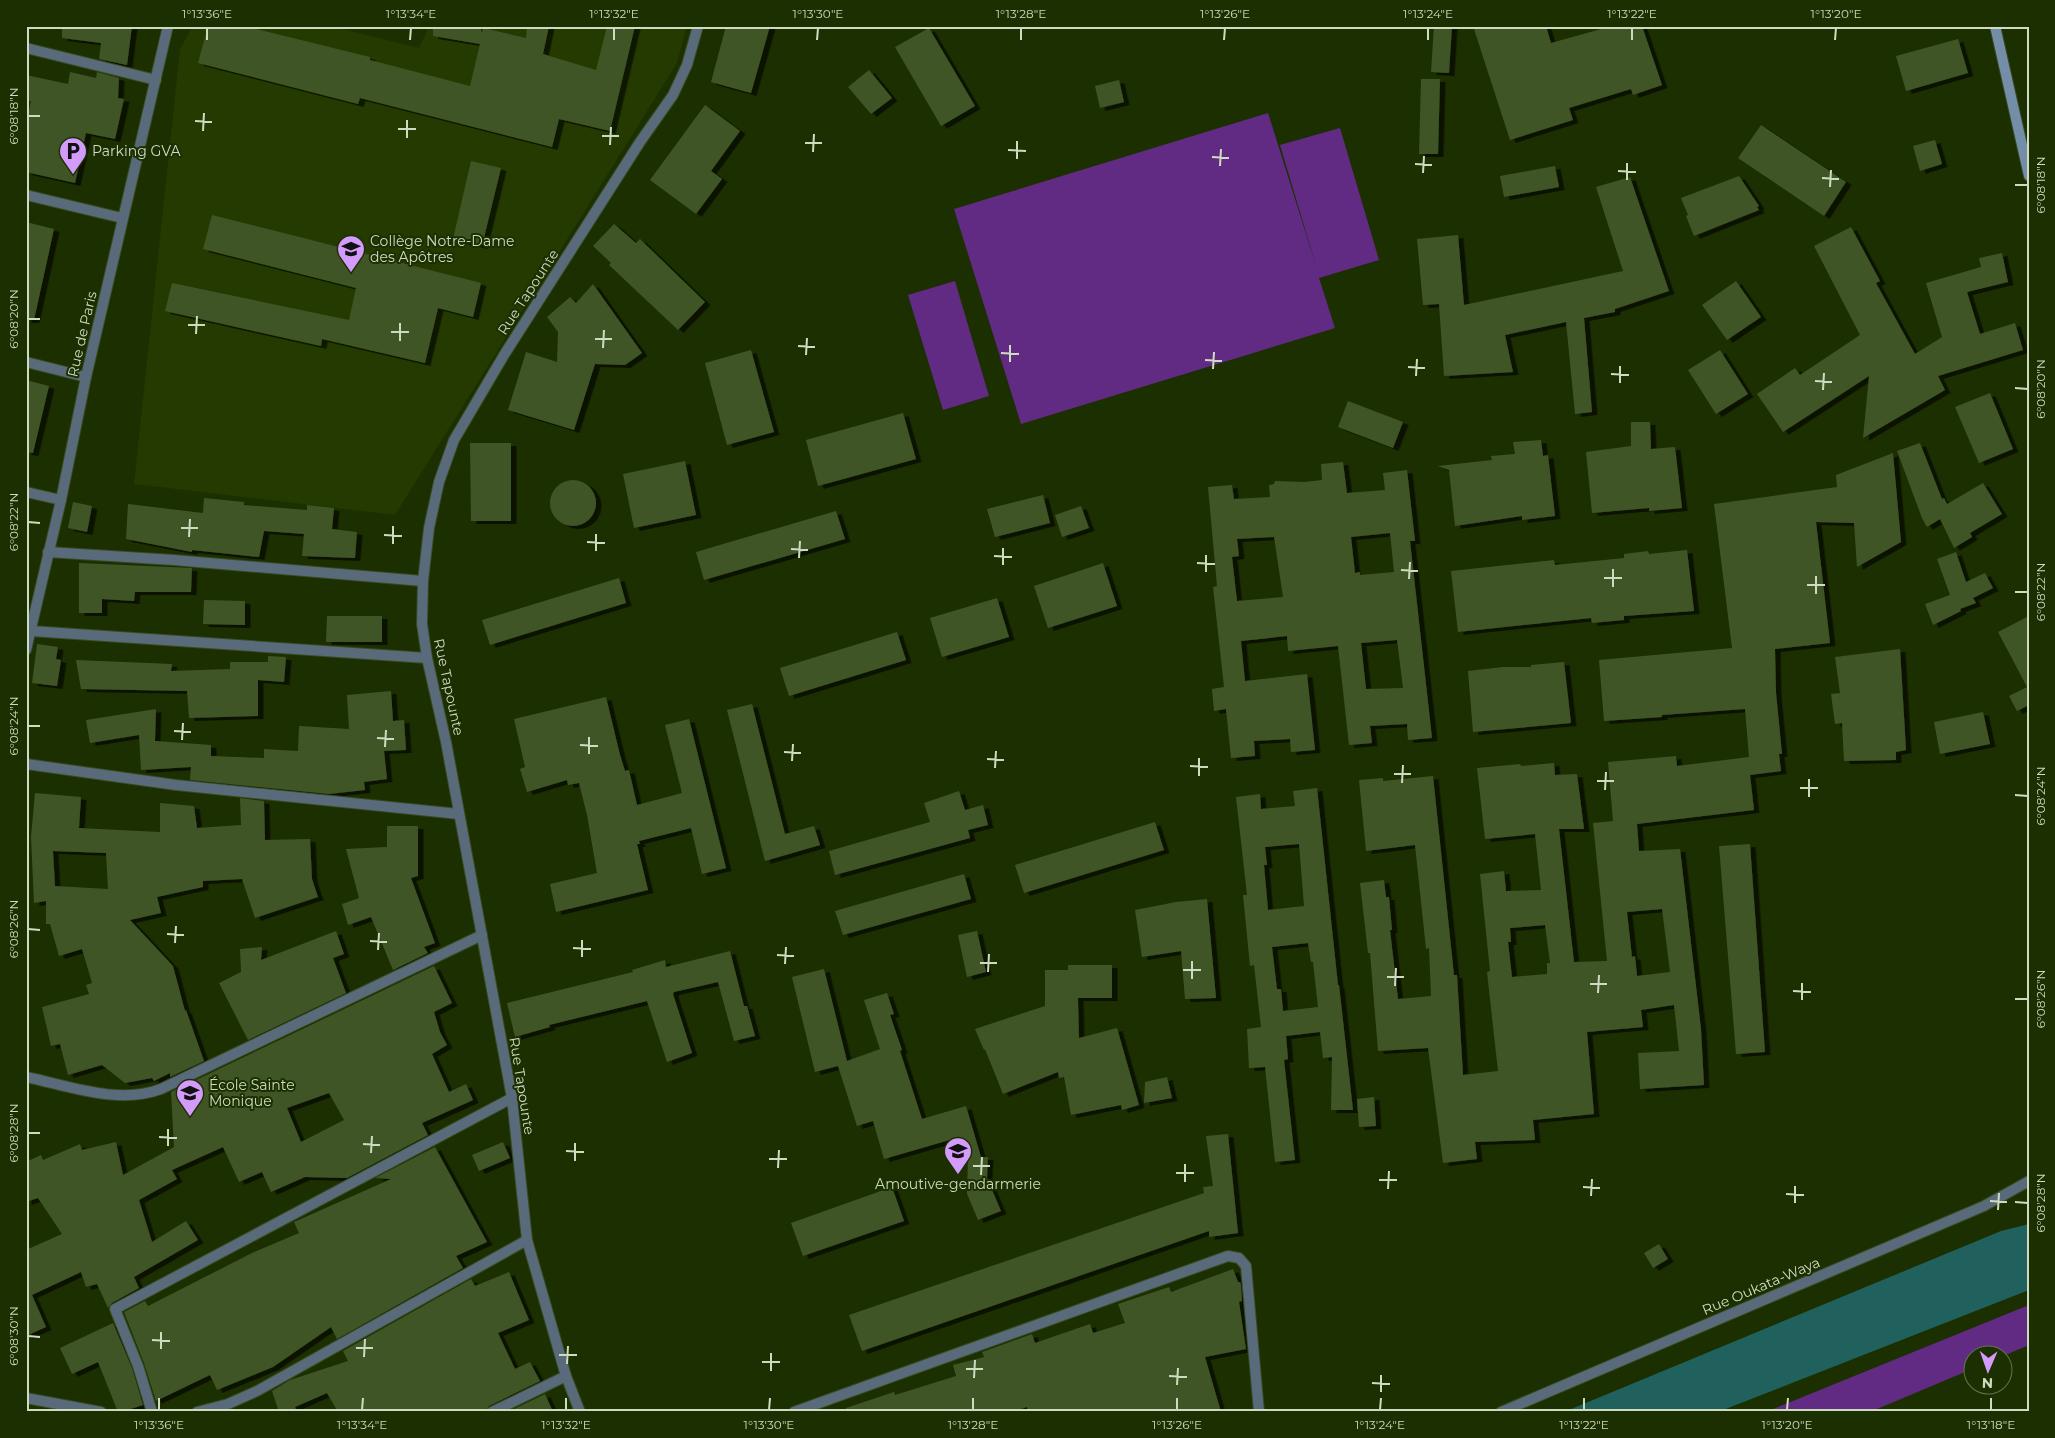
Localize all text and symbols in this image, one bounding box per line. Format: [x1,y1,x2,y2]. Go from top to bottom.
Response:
text: 1°13'36"E [182,6,232,21]
text: 1°13'34"E [386,6,436,21]
text: 1°13'32"E [589,6,639,21]
text: 1°13'30"E [793,6,843,21]
text: 1°13'28"E [996,6,1046,21]
text: 1°13'26"E [1200,6,1250,21]
text: 1°13'24"E [1403,6,1453,21]
text: 1°13'22"E [1607,6,1657,21]
text: 1°13'20"E [1811,6,1861,21]
text: 6°08'18"N [6,88,21,144]
parking icon: Parking GVA [58,136,88,175]
place label: Parking GVA [92,142,182,160]
text: 6°08'18"N [2033,157,2048,213]
place label: Collège Notre-Dame des Apôtres [370,232,514,266]
school or university icon: Collège Notre-Dame des Apôtres [336,234,366,273]
street label: Rue Tapounte [494,246,562,338]
text: 6°08'20"N [6,289,21,349]
street label: Rue de Paris [63,289,101,379]
text: 6°08'20"N [2033,359,2048,419]
text: 6°08'22"N [6,493,21,551]
text: 6°08'22"N [2033,563,2048,621]
street label: Rue Tapounte [430,637,468,737]
text: 6°08'24"N [6,697,21,755]
text: 6°08'24"N [2033,767,2048,825]
text: 6°08'26"N [6,900,21,958]
text: 6°08'26"N [2033,970,2048,1028]
street label: Rue Tapounte [505,1036,539,1136]
place label: École Sainte Monique [209,1076,295,1110]
school or university icon: École Sainte Monique [175,1078,205,1117]
text: 6°08'28"N [6,1103,21,1163]
school or university icon: Amoutive-gendarmerie [943,1136,973,1175]
text: 6°08'28"N [2033,1173,2048,1233]
place label: Amoutive-gendarmerie [875,1175,1041,1193]
street label: Rue Oukata-Waya [1699,1253,1823,1319]
text: 6°08'30"N [6,1306,21,1366]
north arrow [1962,1346,2012,1396]
text: N [1982,1374,1994,1392]
text: 1°13'36"E [134,1417,184,1432]
text: 1°13'34"E [337,1417,387,1432]
text: 1°13'32"E [541,1417,591,1432]
text: 1°13'30"E [744,1417,794,1432]
text: 1°13'28"E [948,1417,998,1432]
text: 1°13'26"E [1152,1417,1202,1432]
text: 1°13'24"E [1355,1417,1405,1432]
text: 1°13'22"E [1559,1417,1609,1432]
text: 1°13'20"E [1762,1417,1812,1432]
text: 1°13'18"E [1967,1417,2015,1432]

